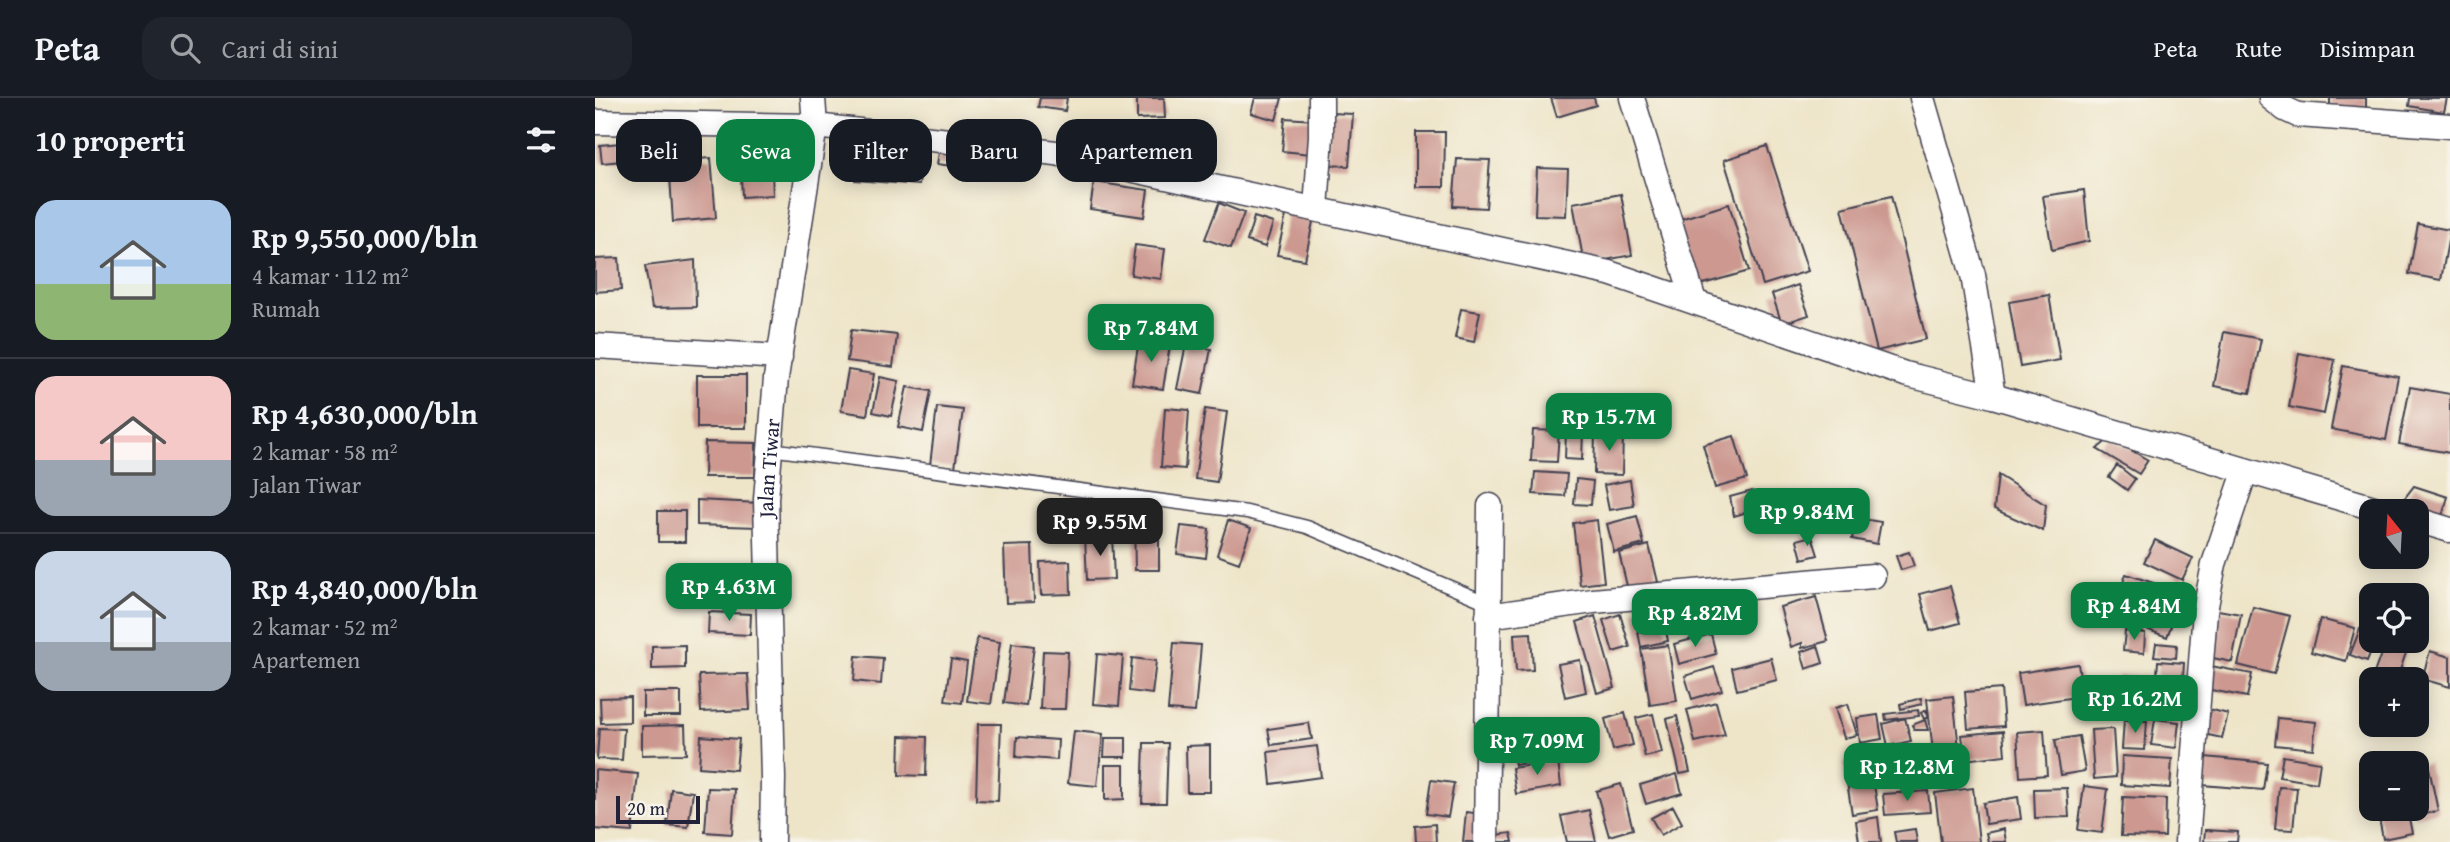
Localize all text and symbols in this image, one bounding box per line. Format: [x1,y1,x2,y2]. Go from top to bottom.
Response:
search box [142,17,632,80]
text: Peta [35,24,100,72]
icon: search [166,29,204,67]
text: Cari di sini [222,29,338,68]
text: Peta [2154,31,2197,66]
text: Rute [2235,31,2282,66]
text: Disimpan [2320,31,2415,66]
text: 10 properti [35,118,185,162]
chip: Beli [616,119,702,182]
chip: Sewa [716,119,815,182]
chip: Filter [829,119,932,182]
chip: Baru [946,119,1042,182]
chip: Apartemen [1056,119,1217,182]
icon: filters [522,121,560,159]
text: Rp 9,550,000/bln [252,215,478,259]
icon: home [91,228,175,312]
text: 4 kamar · 112 m² [252,259,409,292]
text: Rumah [252,292,320,325]
pin: Rp 7.84M [1079,304,1223,364]
text: Rp 7.84M [1104,310,1198,343]
text: Rp 4,630,000/bln [252,391,478,435]
pin: Rp 15.7M [1537,394,1681,453]
text: Rp 15.7M [1562,399,1656,432]
icon: home [91,404,175,488]
street label: Jalan Tiwar [750,417,788,521]
text: 2 kamar · 58 m² [252,435,398,468]
text: Jalan Tiwar [252,468,361,501]
pin: Rp 9.84M [1735,489,1879,548]
text: Rp 9.84M [1760,494,1854,527]
pin: Rp 9.55M [1028,498,1172,558]
north arrow [2359,499,2429,569]
map controls [2359,499,2429,821]
text: Rp 9.55M [1053,504,1147,537]
pin: Rp 4.63M [657,564,801,623]
text: Rp 4,840,000/bln [252,566,478,610]
text: Rp 4.63M [682,569,776,602]
icon: home [91,579,175,663]
pin: Rp 4.84M [2062,582,2206,642]
button: locate [2359,583,2429,653]
text: Rp 4.84M [2087,588,2181,621]
pin: Rp 4.82M [1623,589,1767,649]
text: Rp 4.82M [1648,595,1742,628]
text: 2 kamar · 52 m² [252,610,398,643]
text: Apartemen [252,643,360,676]
button: + [2359,667,2429,737]
pin: Rp 16.2M [2063,676,2207,735]
text: Rp 16.2M [2088,681,2182,714]
pin: Rp 7.09M [1465,718,1609,777]
text: Rp 7.09M [1490,723,1584,756]
pin: Rp 12.8M [1835,744,1979,803]
text: Rp 12.8M [1860,749,1954,782]
button: − [2359,751,2429,821]
scale bar [616,793,700,825]
text: 20 m [627,794,665,822]

